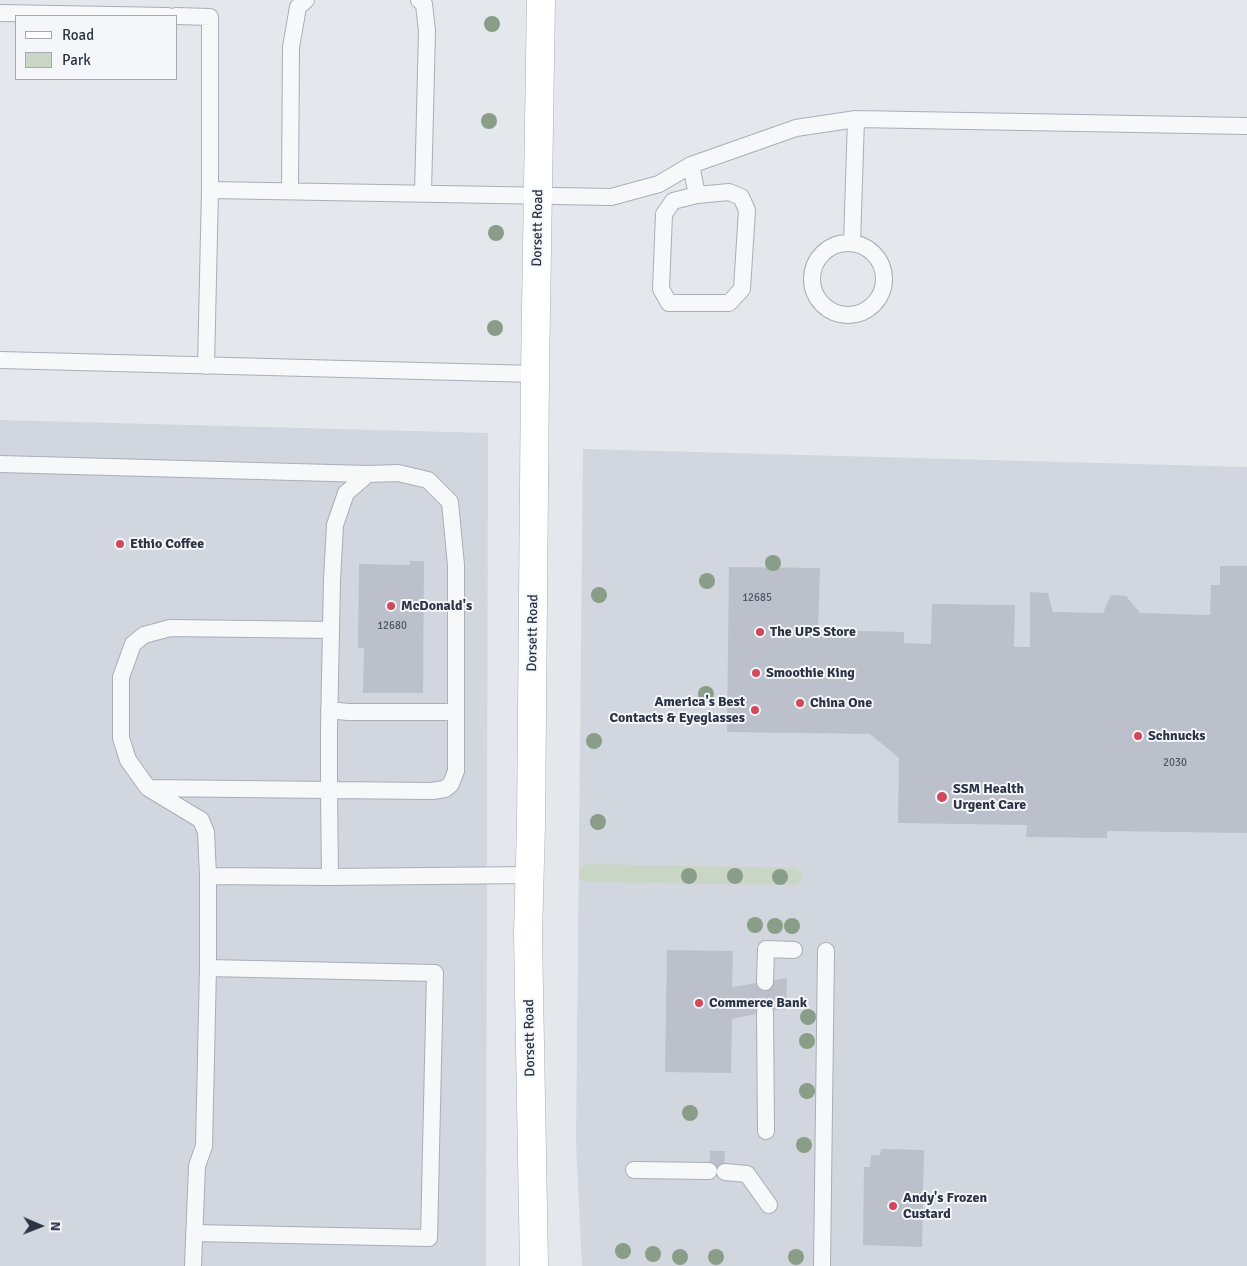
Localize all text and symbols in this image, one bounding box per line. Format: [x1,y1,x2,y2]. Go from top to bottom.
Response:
legend [15,15,178,80]
text: Road [62,26,94,44]
text: Park [62,51,91,69]
street label: Dorsett Road [529,189,547,267]
place label: Ethio Coffee [130,536,204,552]
marker: Ethio Coffee [114,538,126,550]
house number: 12685 [742,591,772,605]
street label: Dorsett Road [524,594,542,672]
place label: McDonald's [401,598,472,614]
marker: McDonald's [385,600,397,612]
house number: 12680 [377,619,407,633]
place label: The UPS Store [770,624,856,640]
marker: The UPS Store [754,626,766,638]
place label: Smoothie King [766,665,855,681]
marker: Smoothie King [750,667,762,679]
place label: America's Best Contacts & Eyeglasses [610,694,745,726]
place label: China One [810,695,872,711]
marker: China One [794,697,806,709]
marker: America's Best Contacts & Eyeglasses [749,704,761,716]
place label: Schnucks [1148,728,1206,744]
marker: Schnucks [1132,730,1144,742]
house number: 2030 [1163,756,1187,770]
place label: SSM Health Urgent Care [953,781,1026,814]
marker: SSM Health Urgent Care [935,790,949,804]
place label: Commerce Bank [709,995,807,1011]
marker: Commerce Bank [693,997,705,1009]
street label: Dorsett Road [521,999,539,1077]
place label: Andy's Frozen Custard [903,1190,987,1222]
marker: Andy's Frozen Custard [887,1200,899,1212]
north arrow [15,1201,65,1251]
text: N [47,1221,64,1231]

